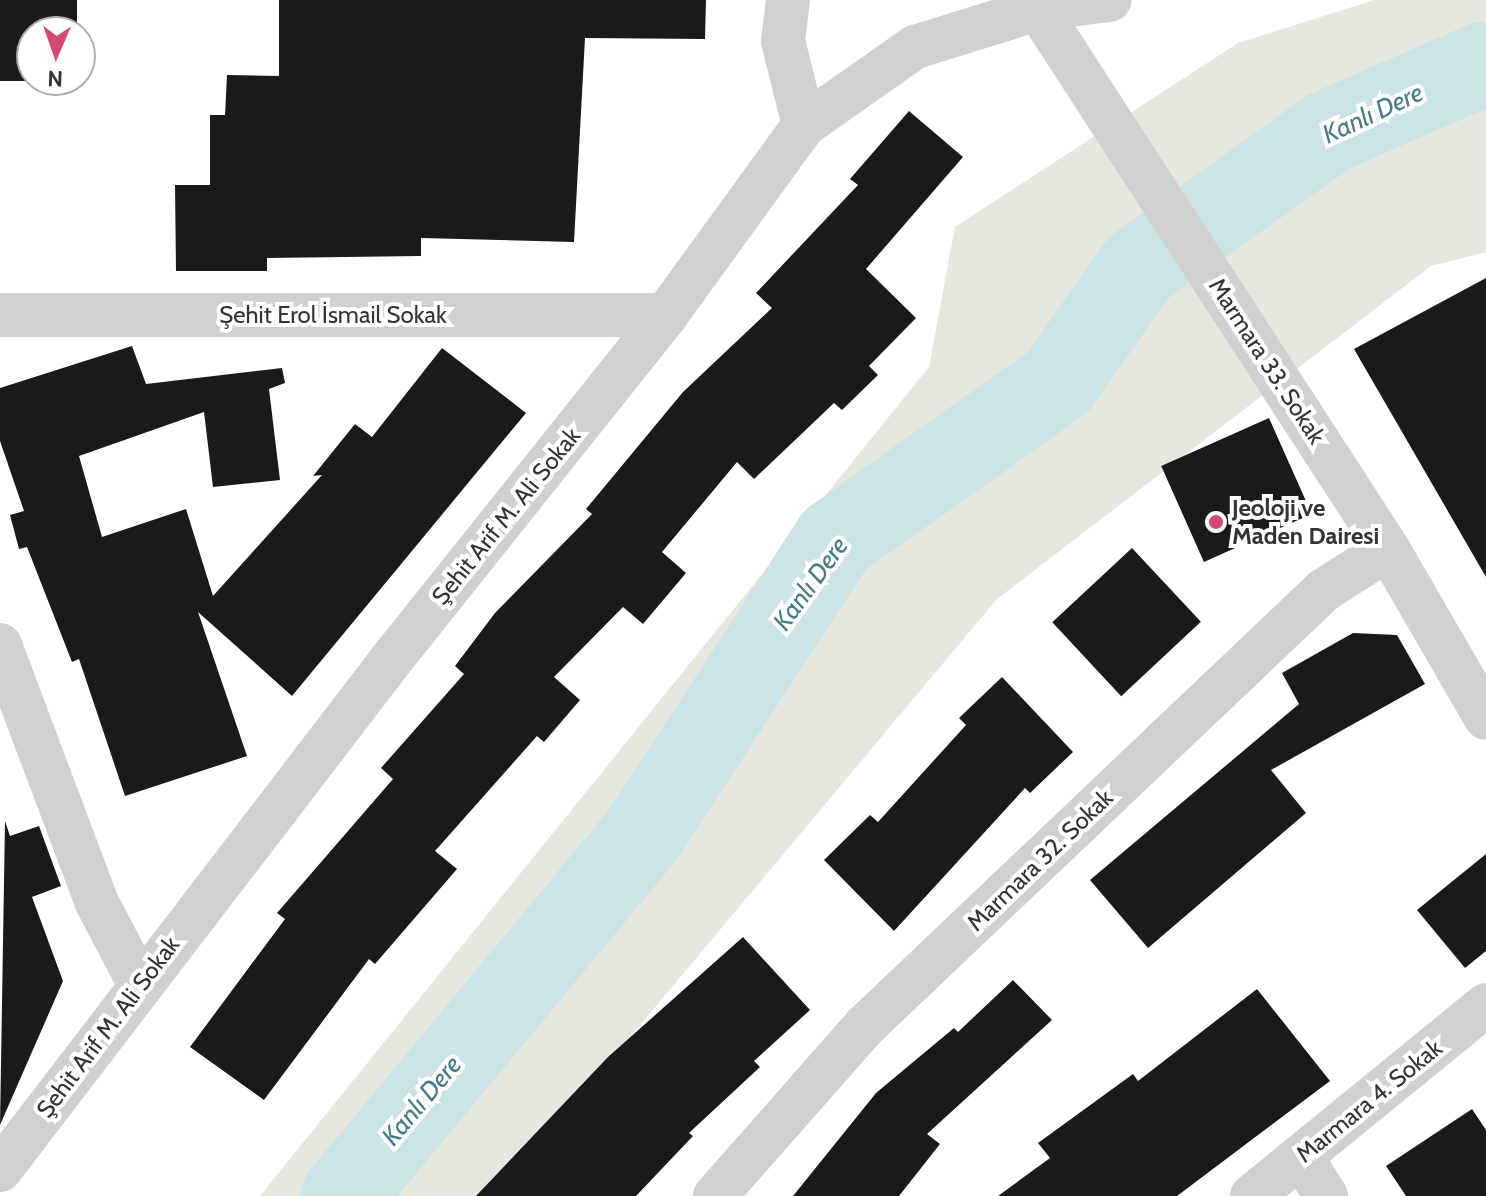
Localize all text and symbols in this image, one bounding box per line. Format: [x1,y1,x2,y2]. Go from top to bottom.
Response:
north arrow [16,16,96,96]
text: N [47,65,63,92]
water label: Kanlı Dere [1318,77,1428,151]
street label: Marmara 33. Sokak [1203,273,1331,449]
street label: Şehit Erol İsmail Sokak [219,301,447,329]
street label: Şehit Arif M. Ali Sokak [426,422,586,610]
place label: Jeoloji ve Maden Dairesi [1232,494,1379,550]
marker: Jeoloji ve Maden Dairesi [1207,513,1225,531]
water label: Kanlı Dere [767,531,855,637]
street label: Marmara 32. Sokak [961,783,1119,937]
street label: Şehit Arif M. Ali Sokak [30,931,186,1123]
street label: Marmara 4. Sokak [1290,1033,1448,1169]
water label: Kanlı Dere [376,1050,468,1152]

